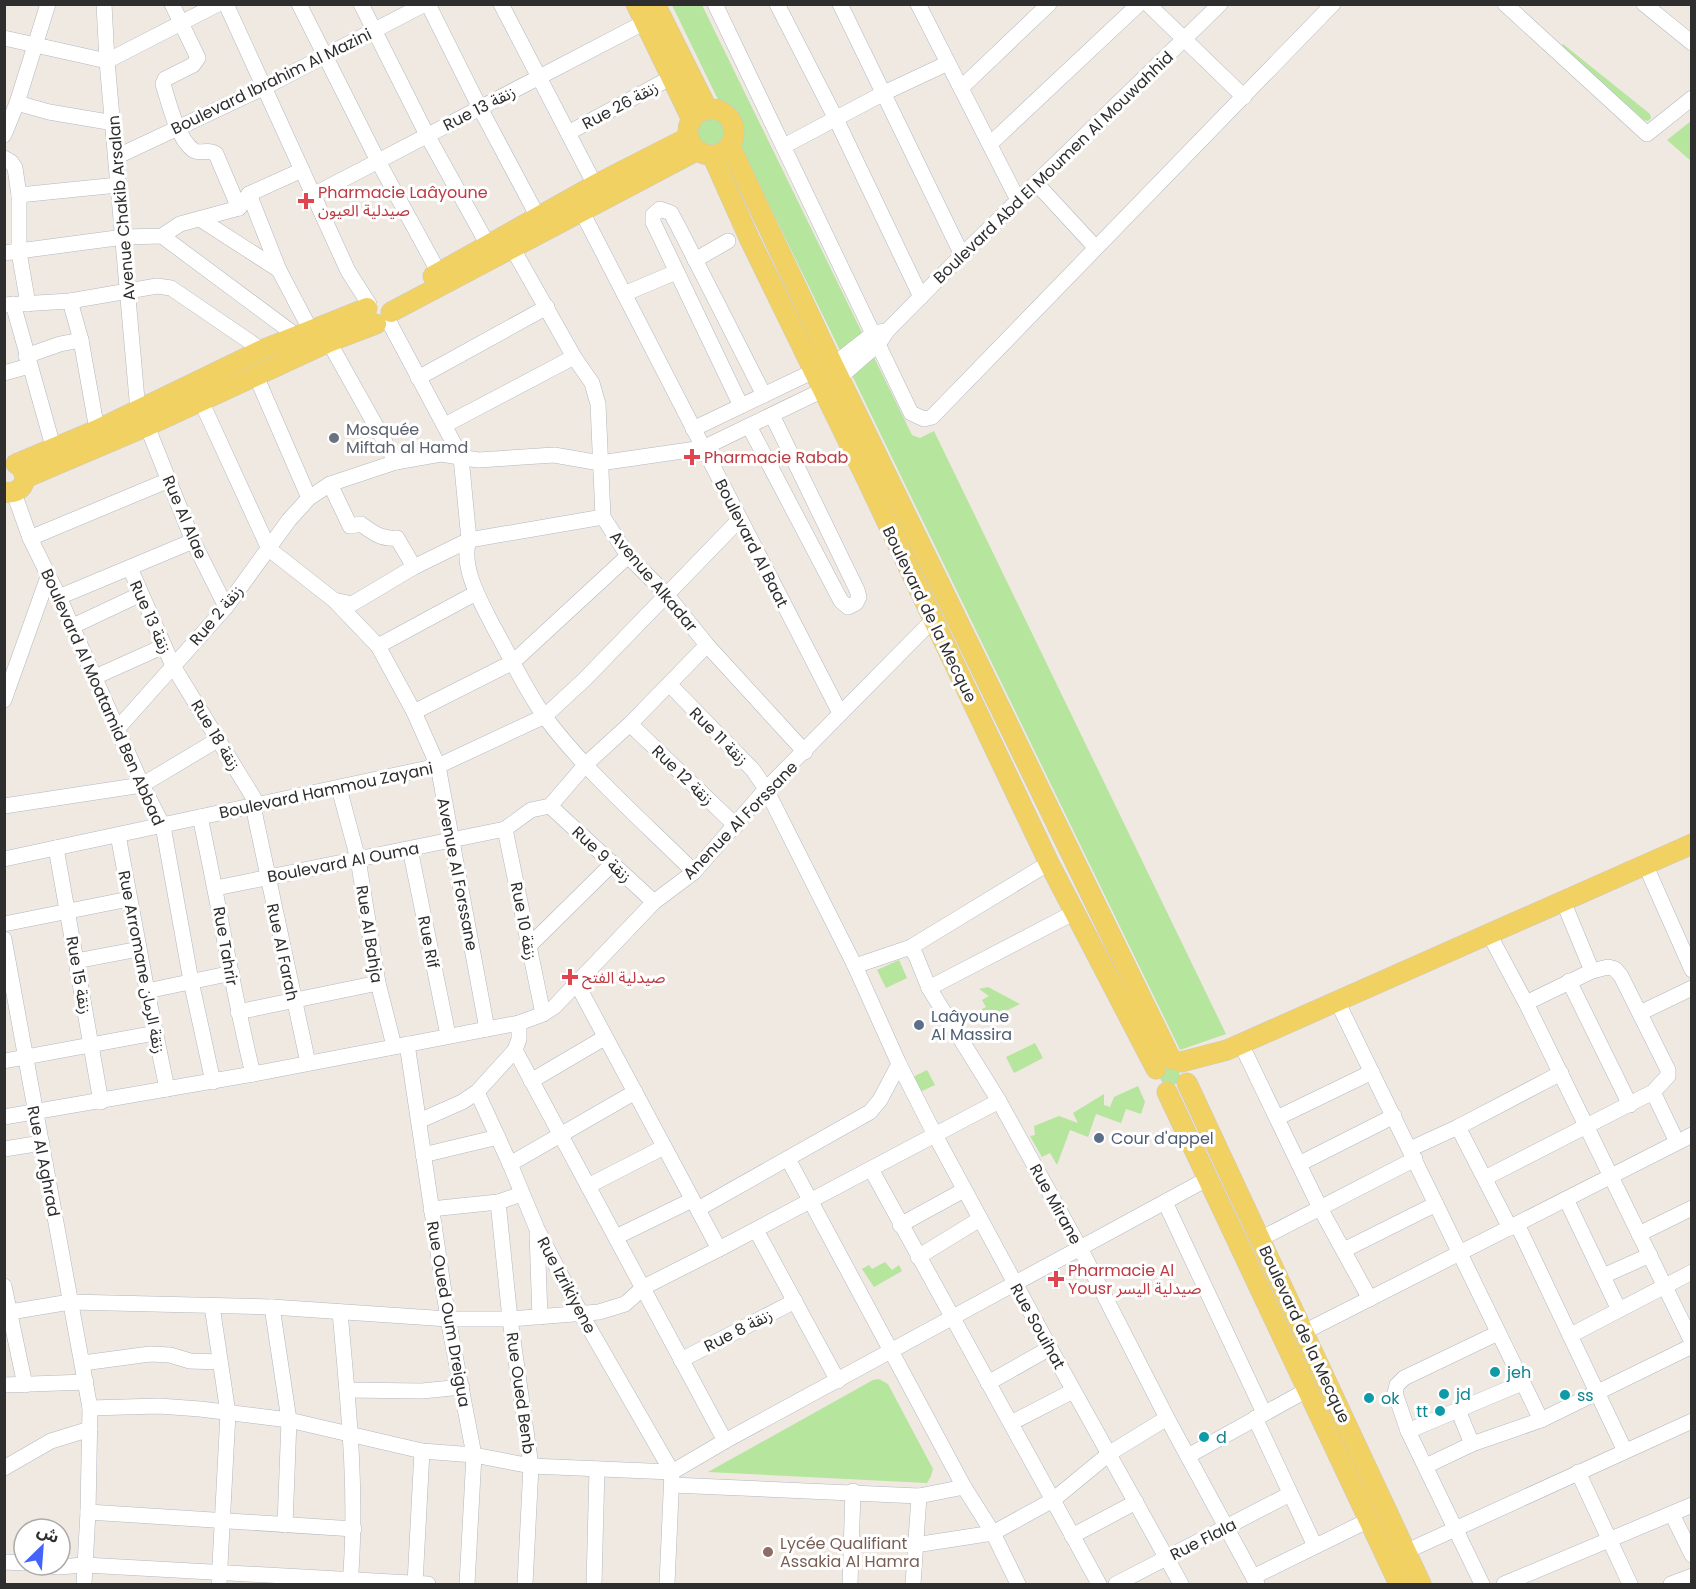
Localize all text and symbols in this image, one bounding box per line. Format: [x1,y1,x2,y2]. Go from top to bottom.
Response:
street label: Boulevard Ibrahim Al Mazini [167,23,375,140]
street label: Boulevard Abd El Moumen Al Mouwahhid [928,46,1178,289]
street label: Rue 26 زنقة [578,76,662,135]
street label: Rue 13 زنقة [439,80,519,136]
street label: Avenue Chakib Arsalan [102,114,141,302]
place label: Pharmacie Laâyoune صيدلية العيون [318,181,488,222]
marker: Pharmacie Laâyoune صيدلية العيون [299,194,313,208]
place label: Mosquée Miftah al Hamd [346,418,468,459]
marker: Mosquée Miftah al Hamd [327,431,341,445]
place label: Pharmacie Rabab [704,446,849,469]
marker: Pharmacie Rabab [685,450,699,464]
street label: Rue Al Alae [157,472,212,563]
street label: Boulevard Al Baat [709,475,794,612]
street label: Boulevard de la Mecque [877,522,982,706]
street label: Avenue Alkadar [604,526,703,637]
street label: Boulevard Al Moatamid Ben Abbad [35,565,170,829]
street label: Rue 13 زنقة [124,577,177,658]
street label: Rue 2 زنقة [184,580,249,651]
street label: Rue 18 زنقة [185,695,246,775]
street label: Rue 11 زنقة [684,702,753,771]
street label: Rue 12 زنقة [647,740,719,811]
street label: Anenue Al Forssane [678,756,803,885]
street label: Boulevard Hammou Zayani [217,757,435,824]
street label: Avenue Al Forssane [431,796,484,953]
street label: Rue 9 زنقة [567,821,637,888]
street label: Boulevard Al Ouma [265,836,421,888]
street label: Rue Arromane زنقة الرمان [112,869,171,1056]
street label: Rue 10 زنقة [505,880,542,962]
street label: Rue Al Bahja [350,883,389,985]
street label: Rue Al Farah [261,901,304,1003]
street label: Rue Tahrir [207,905,244,987]
street label: Rue Rif [412,914,445,970]
street label: Rue 15 زنقة [60,934,97,1016]
place label: صيدلية الفتح [582,966,665,990]
marker: صيدلية الفتح [563,970,577,984]
place label: Laâyoune Al Massira [931,1005,1012,1046]
marker: Laâyoune Al Massira [912,1018,926,1032]
street label: Rue Al Aghrad [21,1104,66,1219]
place label: Cour d'appel [1111,1127,1214,1150]
marker: Cour d'appel [1092,1131,1106,1145]
street label: Rue Mirane [1024,1160,1087,1249]
street label: Rue Oued Oum Dreigua [421,1219,476,1409]
street label: Rue Izrikiyene [531,1233,602,1338]
street label: Boulevard de la Mecque [1253,1242,1356,1427]
place label: Pharmacie Al Yousr صيدلية اليسر [1068,1259,1201,1300]
marker: Pharmacie Al Yousr صيدلية اليسر [1049,1272,1063,1286]
street label: Rue Souihat [1005,1279,1071,1373]
street label: Rue 8 زنقة [700,1303,776,1357]
street label: Rue Oued Benb [501,1331,540,1456]
place label: jeh [1506,1361,1531,1384]
marker: jeh [1488,1365,1502,1379]
place label: jd [1455,1383,1471,1406]
place label: ss [1577,1384,1594,1407]
place label: ok [1381,1387,1400,1410]
marker: jd [1437,1387,1451,1401]
marker: ss [1558,1388,1572,1402]
marker: ok [1362,1391,1376,1405]
place label: tt [1416,1400,1428,1423]
marker: tt [1433,1404,1447,1418]
place label: d [1216,1426,1227,1449]
marker: d [1197,1430,1211,1444]
street label: Rue Flala [1166,1513,1240,1566]
north arrow [12,1517,72,1577]
text: ش [33,1519,63,1549]
place label: Lycée Qualifiant Assakia Al Hamra [780,1532,920,1573]
marker: Lycée Qualifiant Assakia Al Hamra [761,1545,775,1559]

